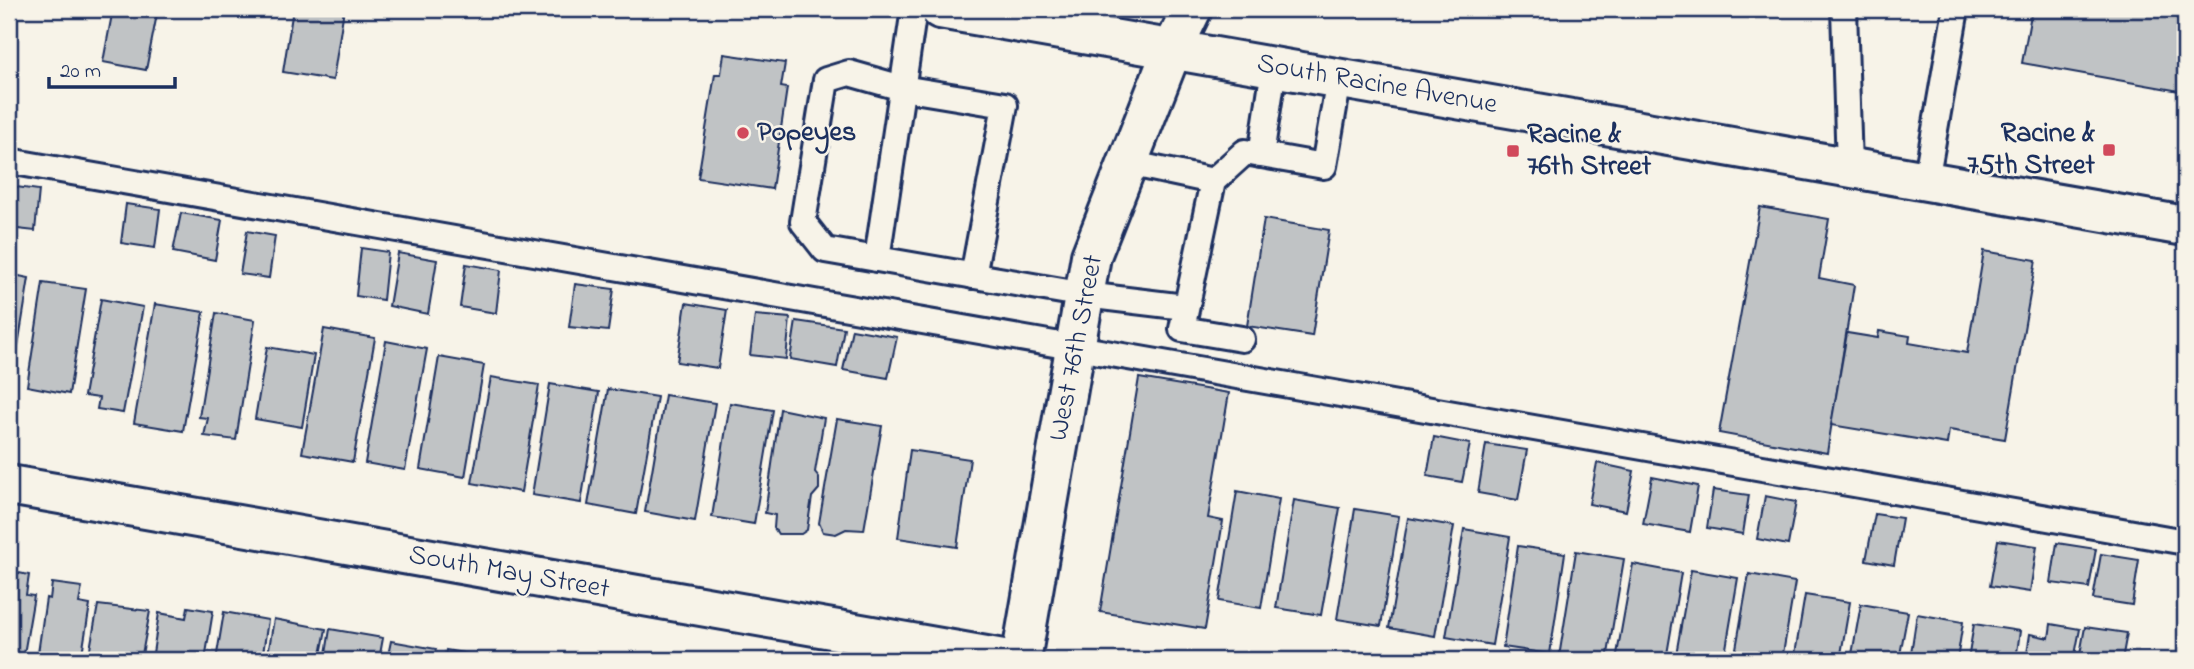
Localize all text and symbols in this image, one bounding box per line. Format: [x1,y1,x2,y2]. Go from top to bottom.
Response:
street label: South Racine Avenue [1254,44,1501,126]
scale bar [49,46,175,90]
text: 20 m [60,57,101,87]
place label: Popeyes [757,113,856,154]
place label: Racine & 75th Street [1967,114,2096,187]
place label: Racine & 76th Street [1527,115,1652,188]
marker: Popeyes [735,125,751,141]
marker: Racine & 75th Street [2101,142,2117,158]
marker: Racine & 76th Street [1505,143,1521,159]
street label: West 76th Street [1039,251,1115,445]
street label: South May Street [405,535,613,611]

